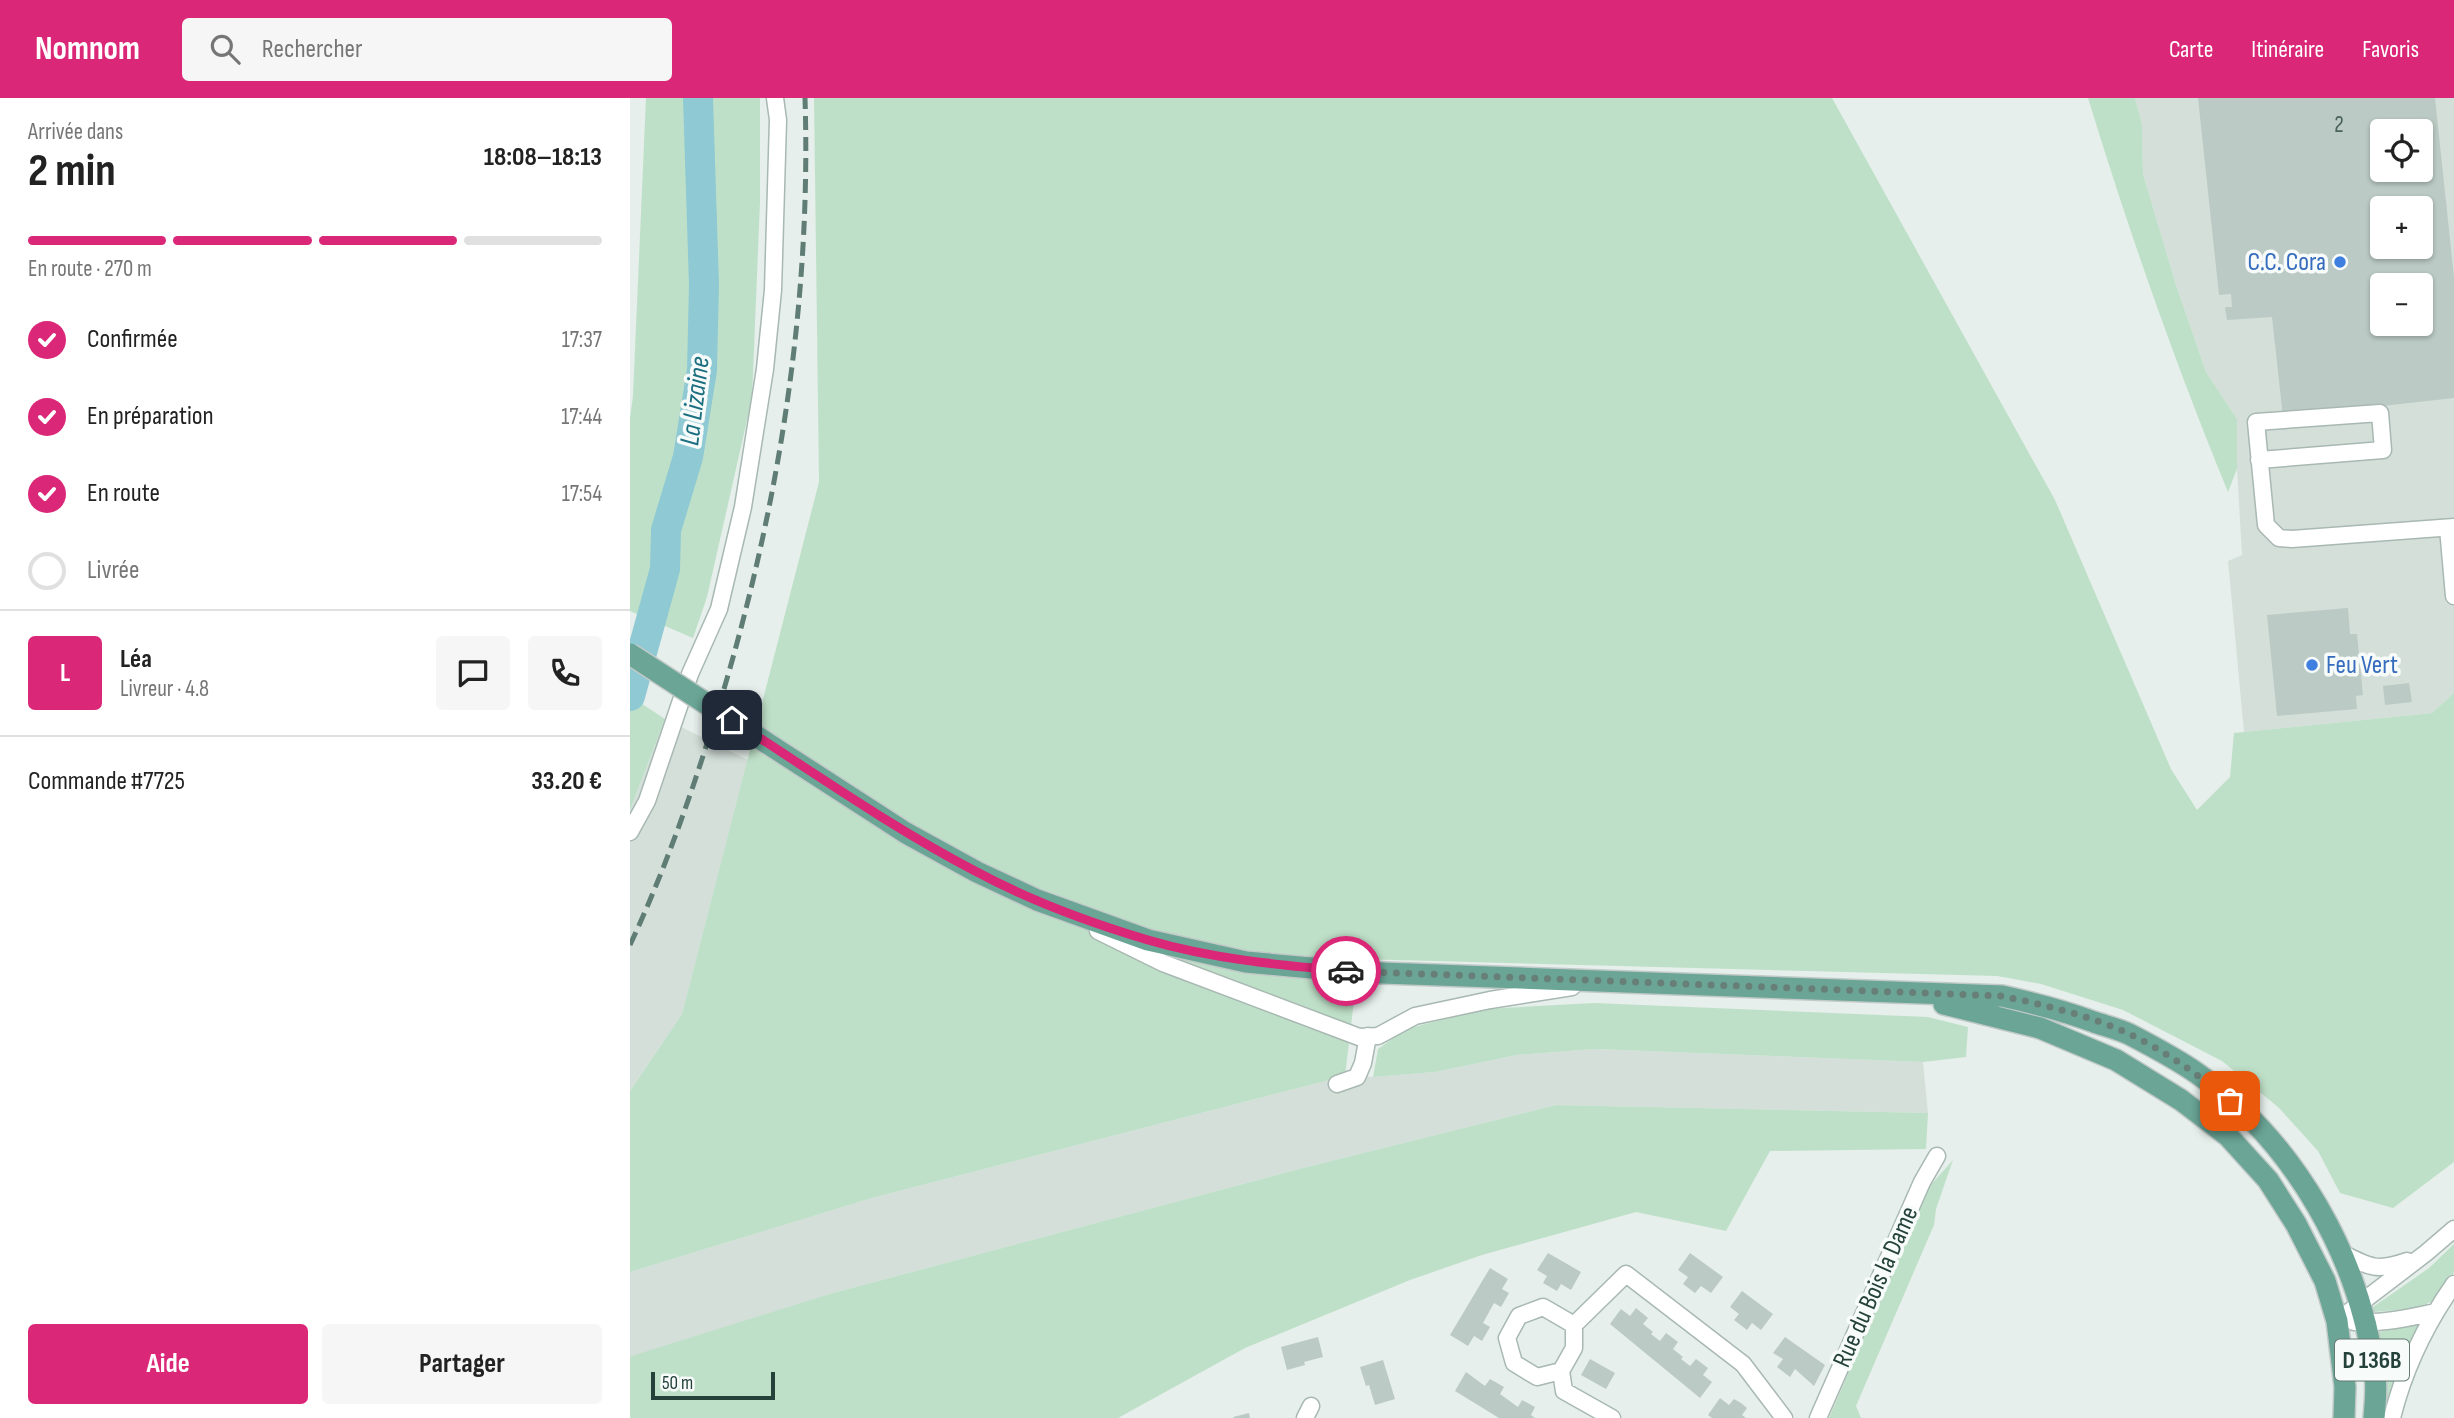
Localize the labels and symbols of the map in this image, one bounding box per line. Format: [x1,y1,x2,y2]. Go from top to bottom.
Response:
house number: 2 [2334,111,2344,139]
place label: C.C. Cora [2247,247,2326,278]
marker: C.C. Cora [2332,254,2348,270]
water label: La Lizaine [673,355,717,447]
place label: Feu Vert [2326,650,2398,681]
marker: Feu Vert [2304,657,2320,673]
pin [702,690,762,750]
courier [1311,936,1381,1006]
pin [2200,1071,2260,1131]
street label: Rue du Bois la Dame [1827,1202,1925,1372]
road number: D 136B [2335,1340,2409,1380]
scale bar [651,1369,775,1401]

